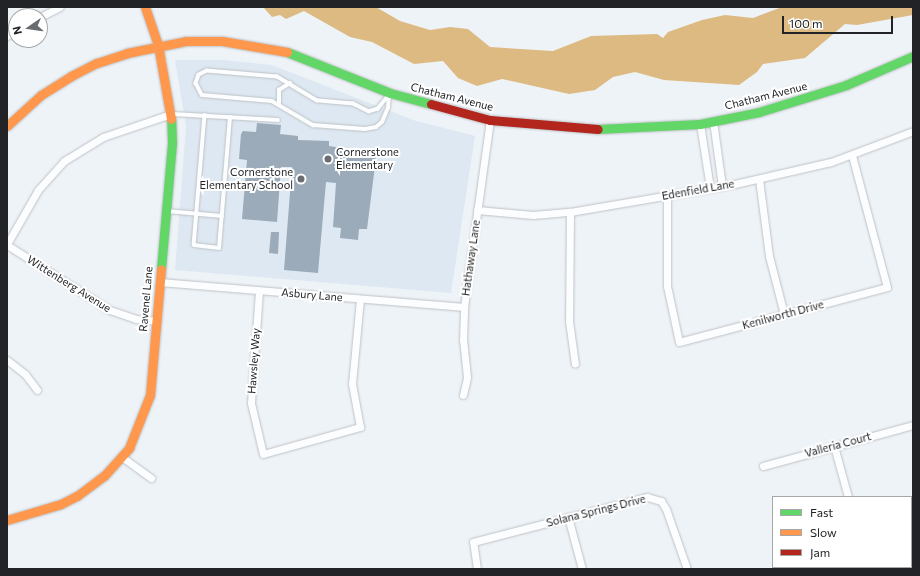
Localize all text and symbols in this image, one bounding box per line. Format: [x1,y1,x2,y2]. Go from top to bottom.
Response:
north arrow [8,8,48,48]
scale bar [784,8,895,34]
text: 100 m [789,16,823,30]
text: N [10,25,24,36]
street label: Chatham Avenue [723,79,809,113]
street label: Chatham Avenue [409,80,495,114]
place label: Cornerstone Elementary [336,146,399,172]
marker: Cornerstone Elementary [323,154,333,164]
place label: Cornerstone Elementary School [200,166,293,192]
marker: Cornerstone Elementary School [296,174,306,184]
street label: Edenfield Lane [661,177,735,203]
street label: Hathaway Lane [459,219,483,297]
street label: Wittenberg Avenue [25,253,113,315]
street label: Ravenel Lane [137,266,155,332]
street label: Asbury Lane [281,286,343,304]
street label: Kenilworth Drive [741,298,825,332]
street label: Hawsley Way [245,328,263,394]
street label: Valleria Court [803,430,873,460]
street label: Solana Springs Drive [545,492,647,530]
legend [772,496,912,568]
text: Fast [810,505,833,519]
text: Slow [810,525,837,539]
text: Jam [810,545,830,559]

